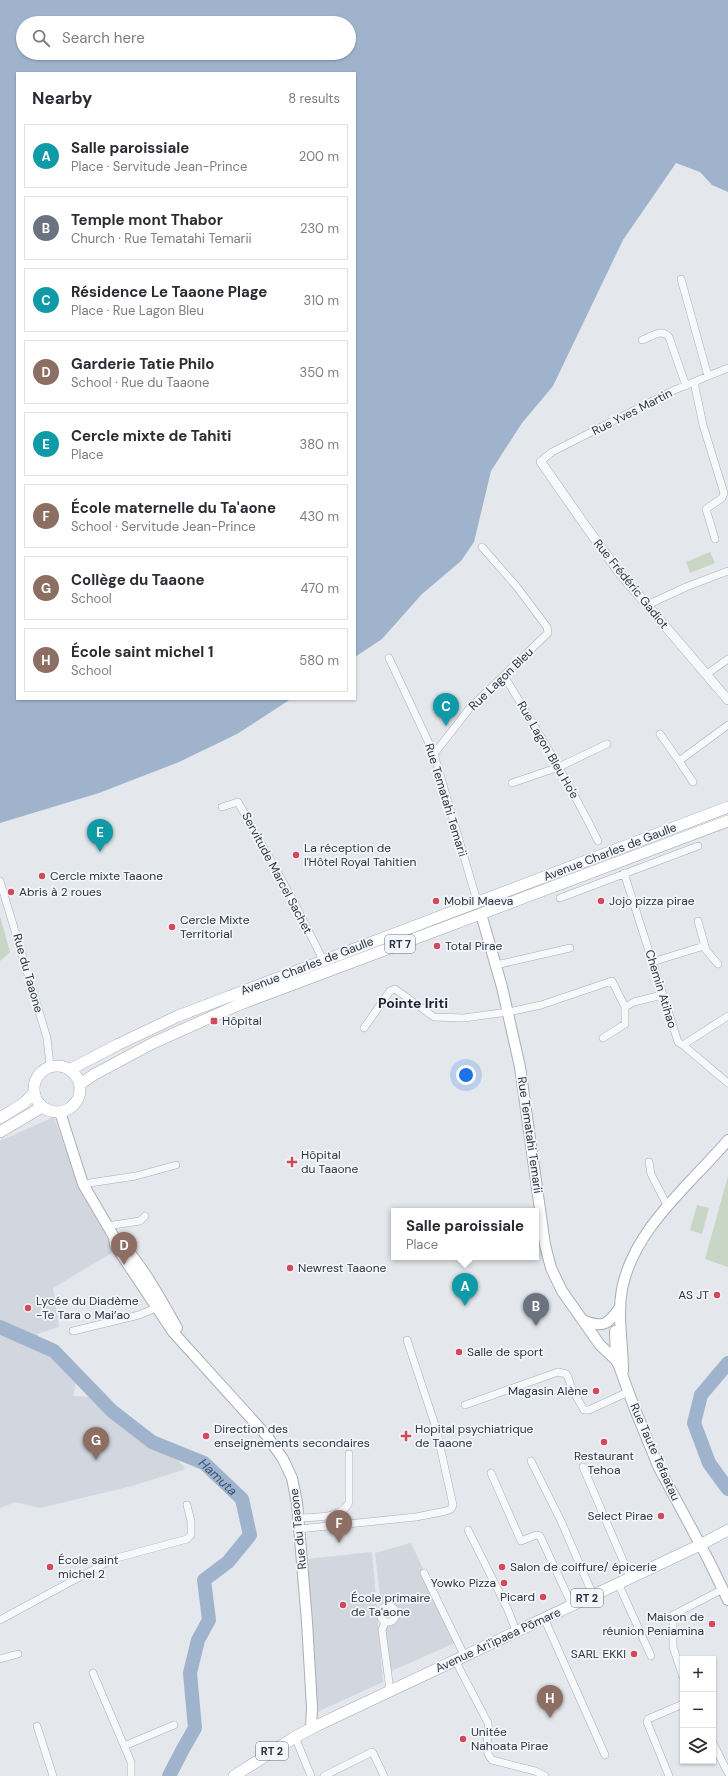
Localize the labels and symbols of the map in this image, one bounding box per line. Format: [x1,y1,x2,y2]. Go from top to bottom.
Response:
street label: Rue Yves Martin [589,385,675,439]
street label: Rue Frédéric Gadiot [590,536,672,632]
street label: Rue Lagon Bleu [465,644,537,714]
pin: C [433,693,459,726]
street label: Rue Lagon Bleu Ho'e [513,698,583,802]
street label: Rue Tematahi Temarii [421,741,471,859]
street label: Servitude Marcel Sachet [238,809,316,937]
pin: E [87,819,113,852]
street label: Avenue Charles de Gaulle [541,819,679,885]
place label: La réception de l'Hôtel Royal Tahitien [304,840,417,870]
marker: La réception de l'Hôtel Royal Tahitien [291,850,301,860]
place label: Cercle mixte Taaone [50,868,163,884]
marker: Cercle mixte Taaone [37,871,47,881]
place label: Abris à 2 roues [19,884,102,900]
marker: Abris à 2 roues [6,887,16,897]
place label: Mobil Maeva [444,893,513,909]
place label: Jojo pizza pirae [609,893,695,909]
marker: Mobil Maeva [431,896,441,906]
marker: Jojo pizza pirae [596,896,606,906]
place label: Cercle Mixte Territorial [180,912,250,942]
marker: Cercle Mixte Territorial [167,922,177,932]
street label: Rue du Taaone [9,932,47,1014]
street label: Avenue Charles de Gaulle [238,933,376,999]
road number: RT 7 [385,935,415,953]
place label: Total Pirae [445,938,502,954]
marker: Total Pirae [432,941,442,951]
street label: Chemin Atihao [641,948,681,1030]
district label: Pointe Iriti [378,994,448,1012]
place label: Hôpital [222,1013,262,1029]
marker: Hôpital [209,1016,219,1026]
your location [456,1065,476,1085]
street label: Rue Tematahi Temarii [514,1076,546,1194]
place label: Hôpital du Taaone [301,1147,358,1177]
marker: Hôpital du Taaone [286,1156,298,1168]
pin: D [111,1232,137,1265]
place label: Newrest Taaone [298,1260,387,1276]
marker: Newrest Taaone [285,1263,295,1273]
pin: A [452,1273,478,1306]
place label: AS JT [678,1287,709,1303]
marker: AS JT [712,1290,722,1300]
place label: Lycée du Diadème -Te Tara o Mai’ao [36,1293,139,1323]
pin: B [523,1293,549,1326]
marker: Lycée du Diadème -Te Tara o Mai’ao [23,1303,33,1313]
place label: Salle de sport [467,1344,543,1360]
marker: Salle de sport [454,1347,464,1357]
place label: Magasin Alène [508,1383,588,1399]
marker: Magasin Alène [591,1386,601,1396]
street label: Rue Taute Tefaatau [626,1401,684,1503]
place label: Direction des enseignements secondaires [214,1421,370,1451]
place label: Hopital psychiatrique de Taaone [415,1421,534,1451]
pin: G [83,1427,109,1460]
marker: Hopital psychiatrique de Taaone [400,1430,412,1442]
marker: Direction des enseignements secondaires [201,1431,211,1441]
marker: Restaurant Tehoa [599,1437,609,1447]
place label: Restaurant Tehoa [574,1448,634,1478]
water label: Hamuta [195,1455,241,1499]
street label: Rue du Taaone [286,1488,310,1570]
place label: Select Pirae [588,1508,653,1524]
pin: F [326,1510,352,1543]
marker: Select Pirae [656,1511,666,1521]
place label: École saint michel 2 [58,1552,119,1582]
place label: Salon de coiffure/ épicerie [510,1559,657,1575]
marker: École saint michel 2 [45,1562,55,1572]
marker: Salon de coiffure/ épicerie [497,1562,507,1572]
place label: Yowko Pizza [431,1575,496,1591]
marker: Yowko Pizza [499,1578,509,1588]
place label: Picard [500,1589,535,1605]
road number: RT 2 [571,1589,603,1607]
place label: École primaire de Ta'aone [351,1590,431,1620]
marker: Picard [538,1592,548,1602]
marker: École primaire de Ta'aone [338,1600,348,1610]
street label: Avenue Ari'ipaea Pōmare [433,1604,563,1676]
place label: Maison de réunion Peniamina [602,1609,704,1639]
marker: Maison de réunion Peniamina [707,1619,717,1629]
place label: SARL EKKI [571,1646,626,1662]
marker: SARL EKKI [629,1649,639,1659]
pin: H [537,1685,563,1718]
place label: Unitée Nahoata Pirae [471,1724,548,1754]
marker: Unitée Nahoata Pirae [458,1734,468,1744]
road number: RT 2 [256,1742,288,1760]

